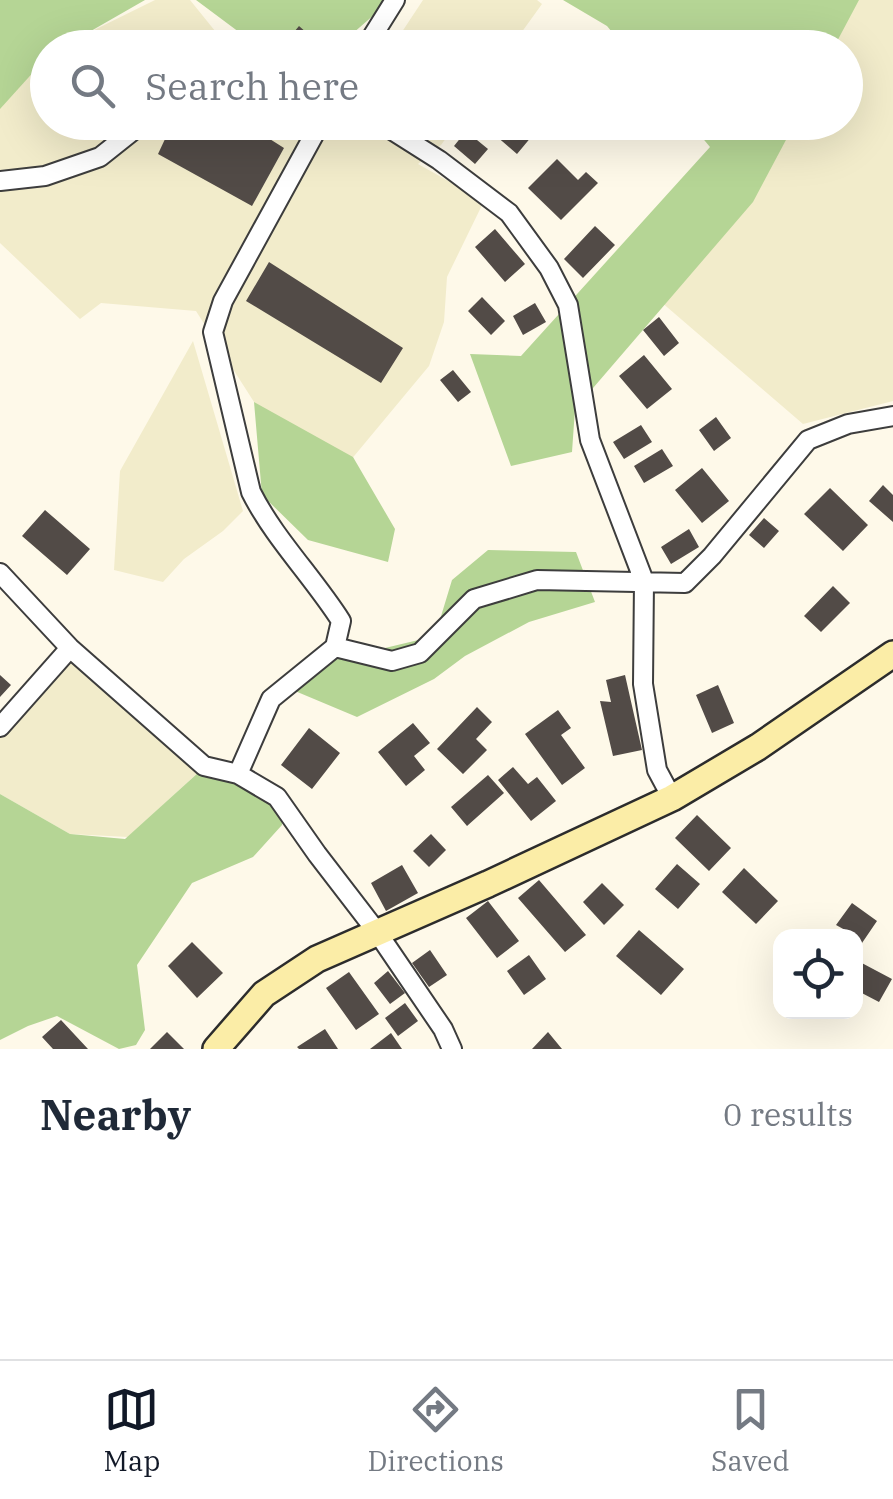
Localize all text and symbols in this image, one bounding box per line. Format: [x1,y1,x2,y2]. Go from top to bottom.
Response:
search box [30,30,863,140]
icon: search [65,58,120,113]
text: Search here [145,61,359,110]
map controls [773,929,863,1019]
button: locate [773,929,863,1019]
text: Nearby [40,1087,191,1142]
text: 0 results [723,1093,853,1135]
tab: Map [104,1382,160,1479]
tab: Directions [367,1382,504,1479]
tab: Saved [711,1382,789,1479]

